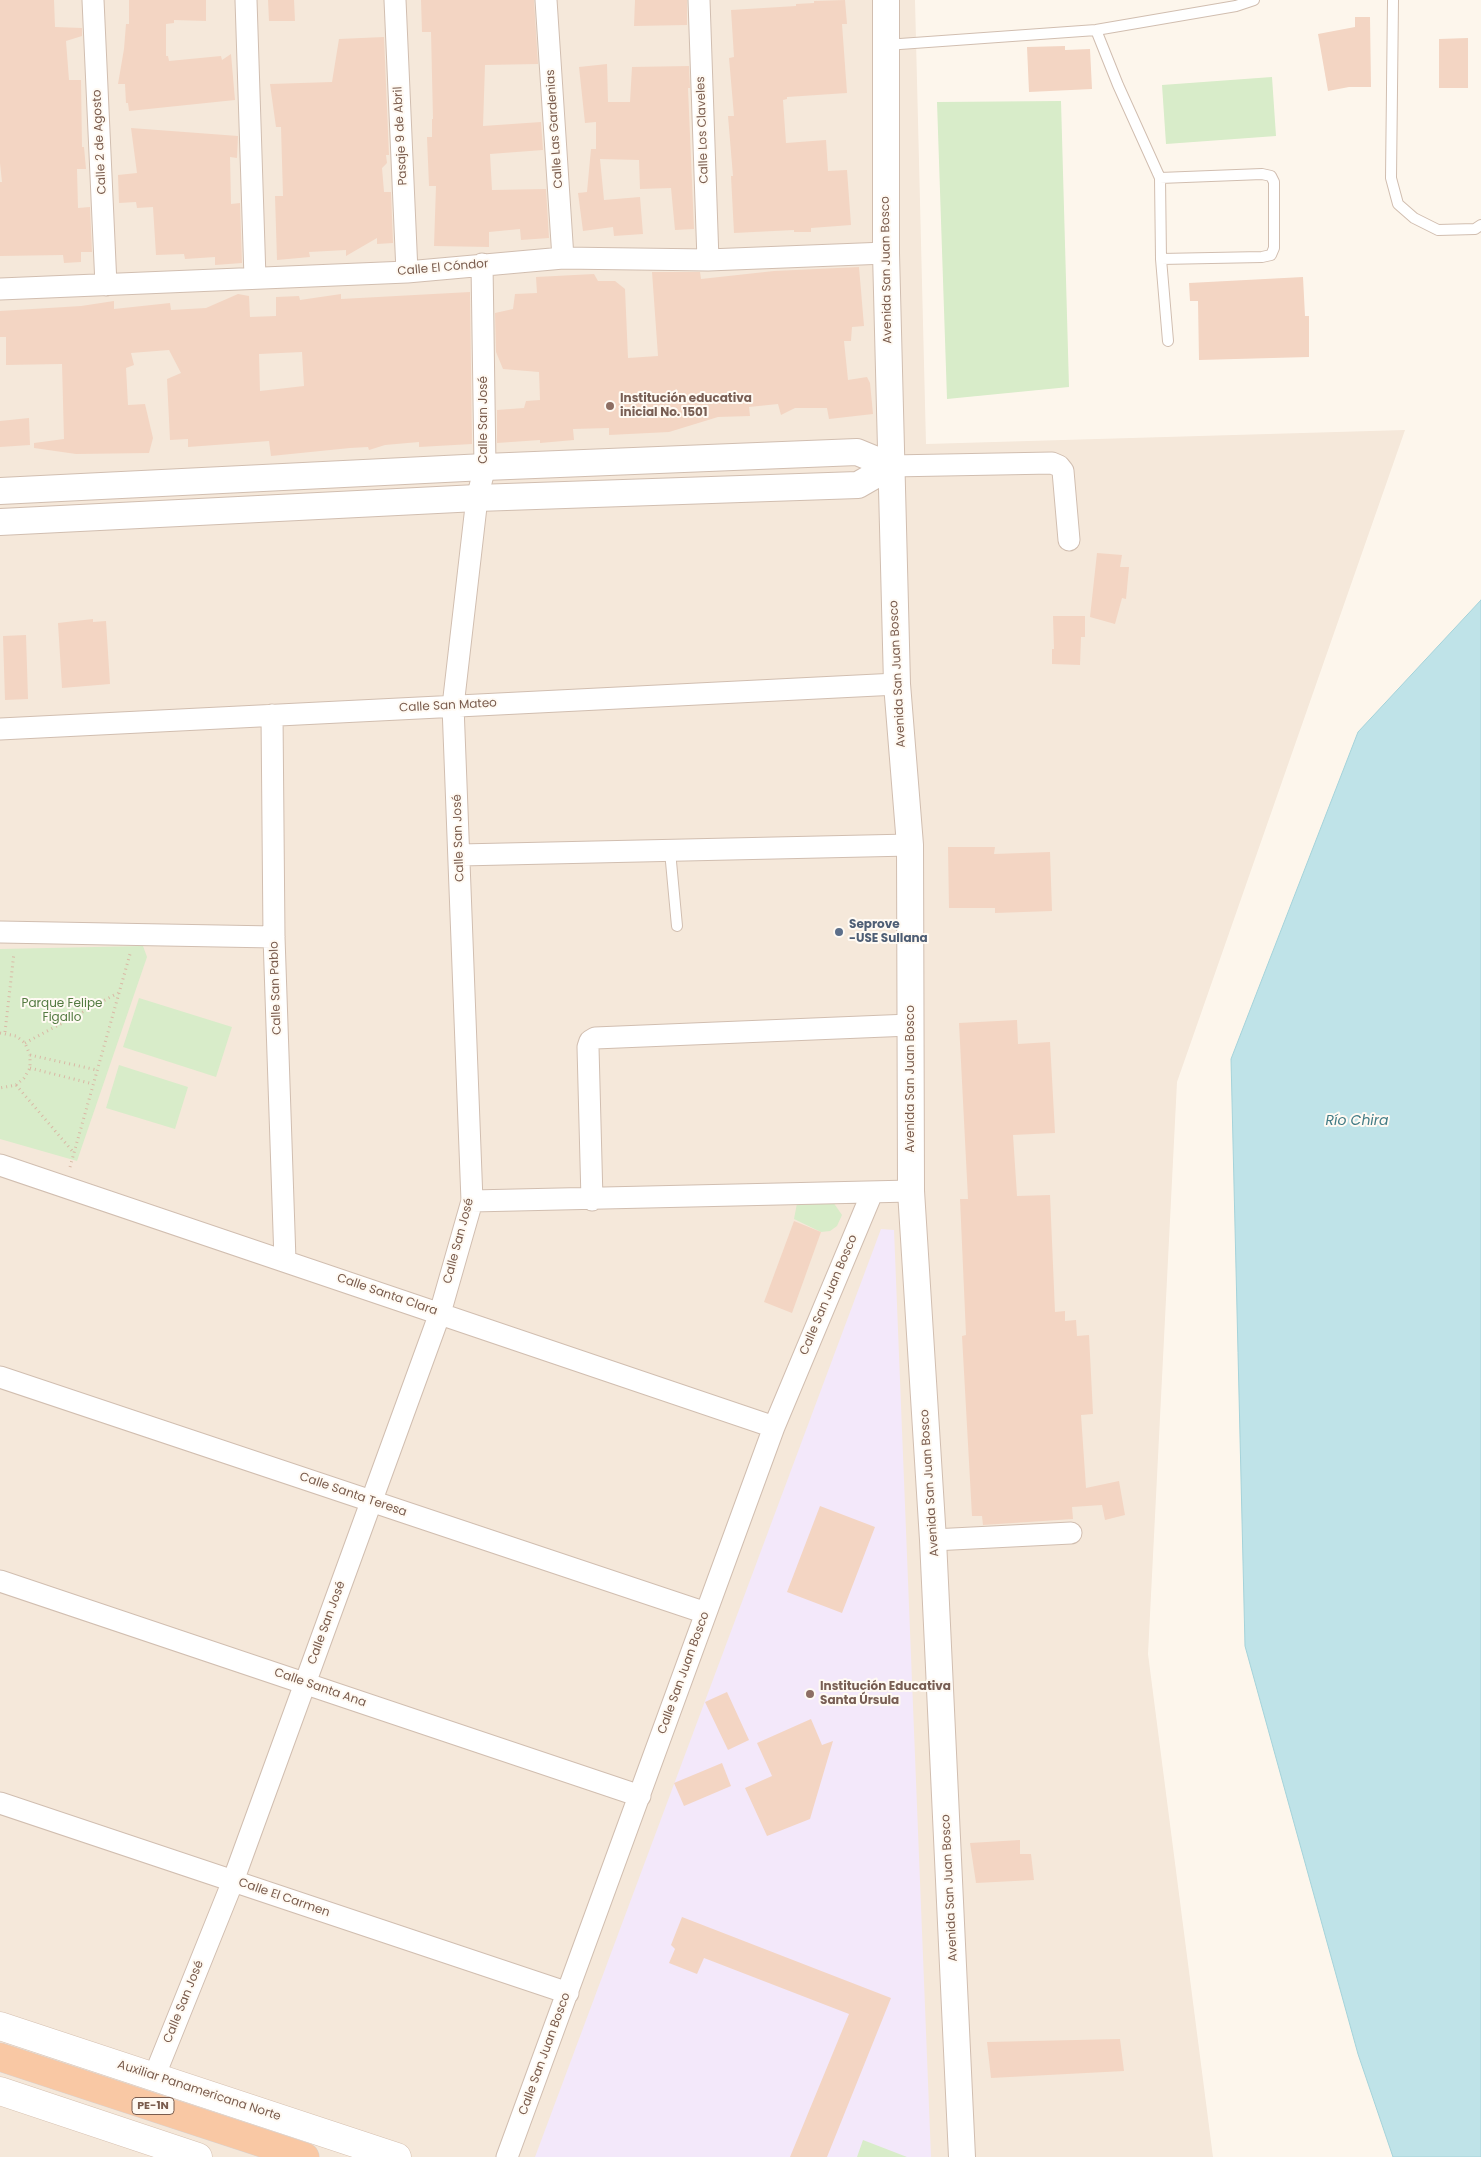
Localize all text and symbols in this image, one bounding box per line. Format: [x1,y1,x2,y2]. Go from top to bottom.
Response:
street label: Calle Las Gardenias [544,69,566,189]
street label: Calle Los Claveles [694,76,712,184]
street label: Pasaje 9 de Abril [391,86,411,186]
street label: Calle 2 de Agosto [90,89,110,195]
street label: Avenida San Juan Bosco [879,196,895,344]
street label: Calle El Cóndor [397,257,489,279]
street label: Calle San José [477,376,491,464]
place label: Institución educativa inicial No. 1501 [620,392,752,420]
marker: Institución educativa inicial No. 1501 [604,400,616,412]
street label: Avenida San Juan Bosco [887,600,909,748]
street label: Calle San Mateo [399,696,497,716]
street label: Calle San José [450,794,468,882]
place label: Seprove -USE Sullana [849,918,928,946]
marker: Seprove -USE Sullana [833,926,845,938]
street label: Calle San Pablo [267,941,285,1035]
park label: Parque Felipe Figallo [22,997,102,1025]
street label: Avenida San Juan Bosco [904,1005,918,1153]
water label: Río Chira [1326,1113,1388,1129]
street label: Calle San José [441,1197,477,1285]
street label: Calle San Juan Bosco [797,1233,861,1357]
street label: Calle Santa Clara [335,1271,439,1319]
street label: Avenida San Juan Bosco [918,1409,942,1557]
street label: Calle Santa Teresa [297,1470,409,1520]
street label: Calle San José [305,1579,349,1667]
street label: Calle San Juan Bosco [655,1610,713,1736]
street label: Calle Santa Ana [272,1666,368,1710]
place label: Institución Educativa Santa Úrsula [820,1680,951,1708]
marker: Institución Educativa Santa Úrsula [804,1688,816,1700]
street label: Avenida San Juan Bosco [939,1814,961,1962]
street label: Calle El Carmen [236,1876,332,1920]
street label: Calle San José [161,1959,207,2045]
street label: Calle San Juan Bosco [516,1991,574,2117]
street label: Auxiliar Panamericana Norte [115,2058,283,2124]
road number: PE-1N [132,2098,174,2114]

